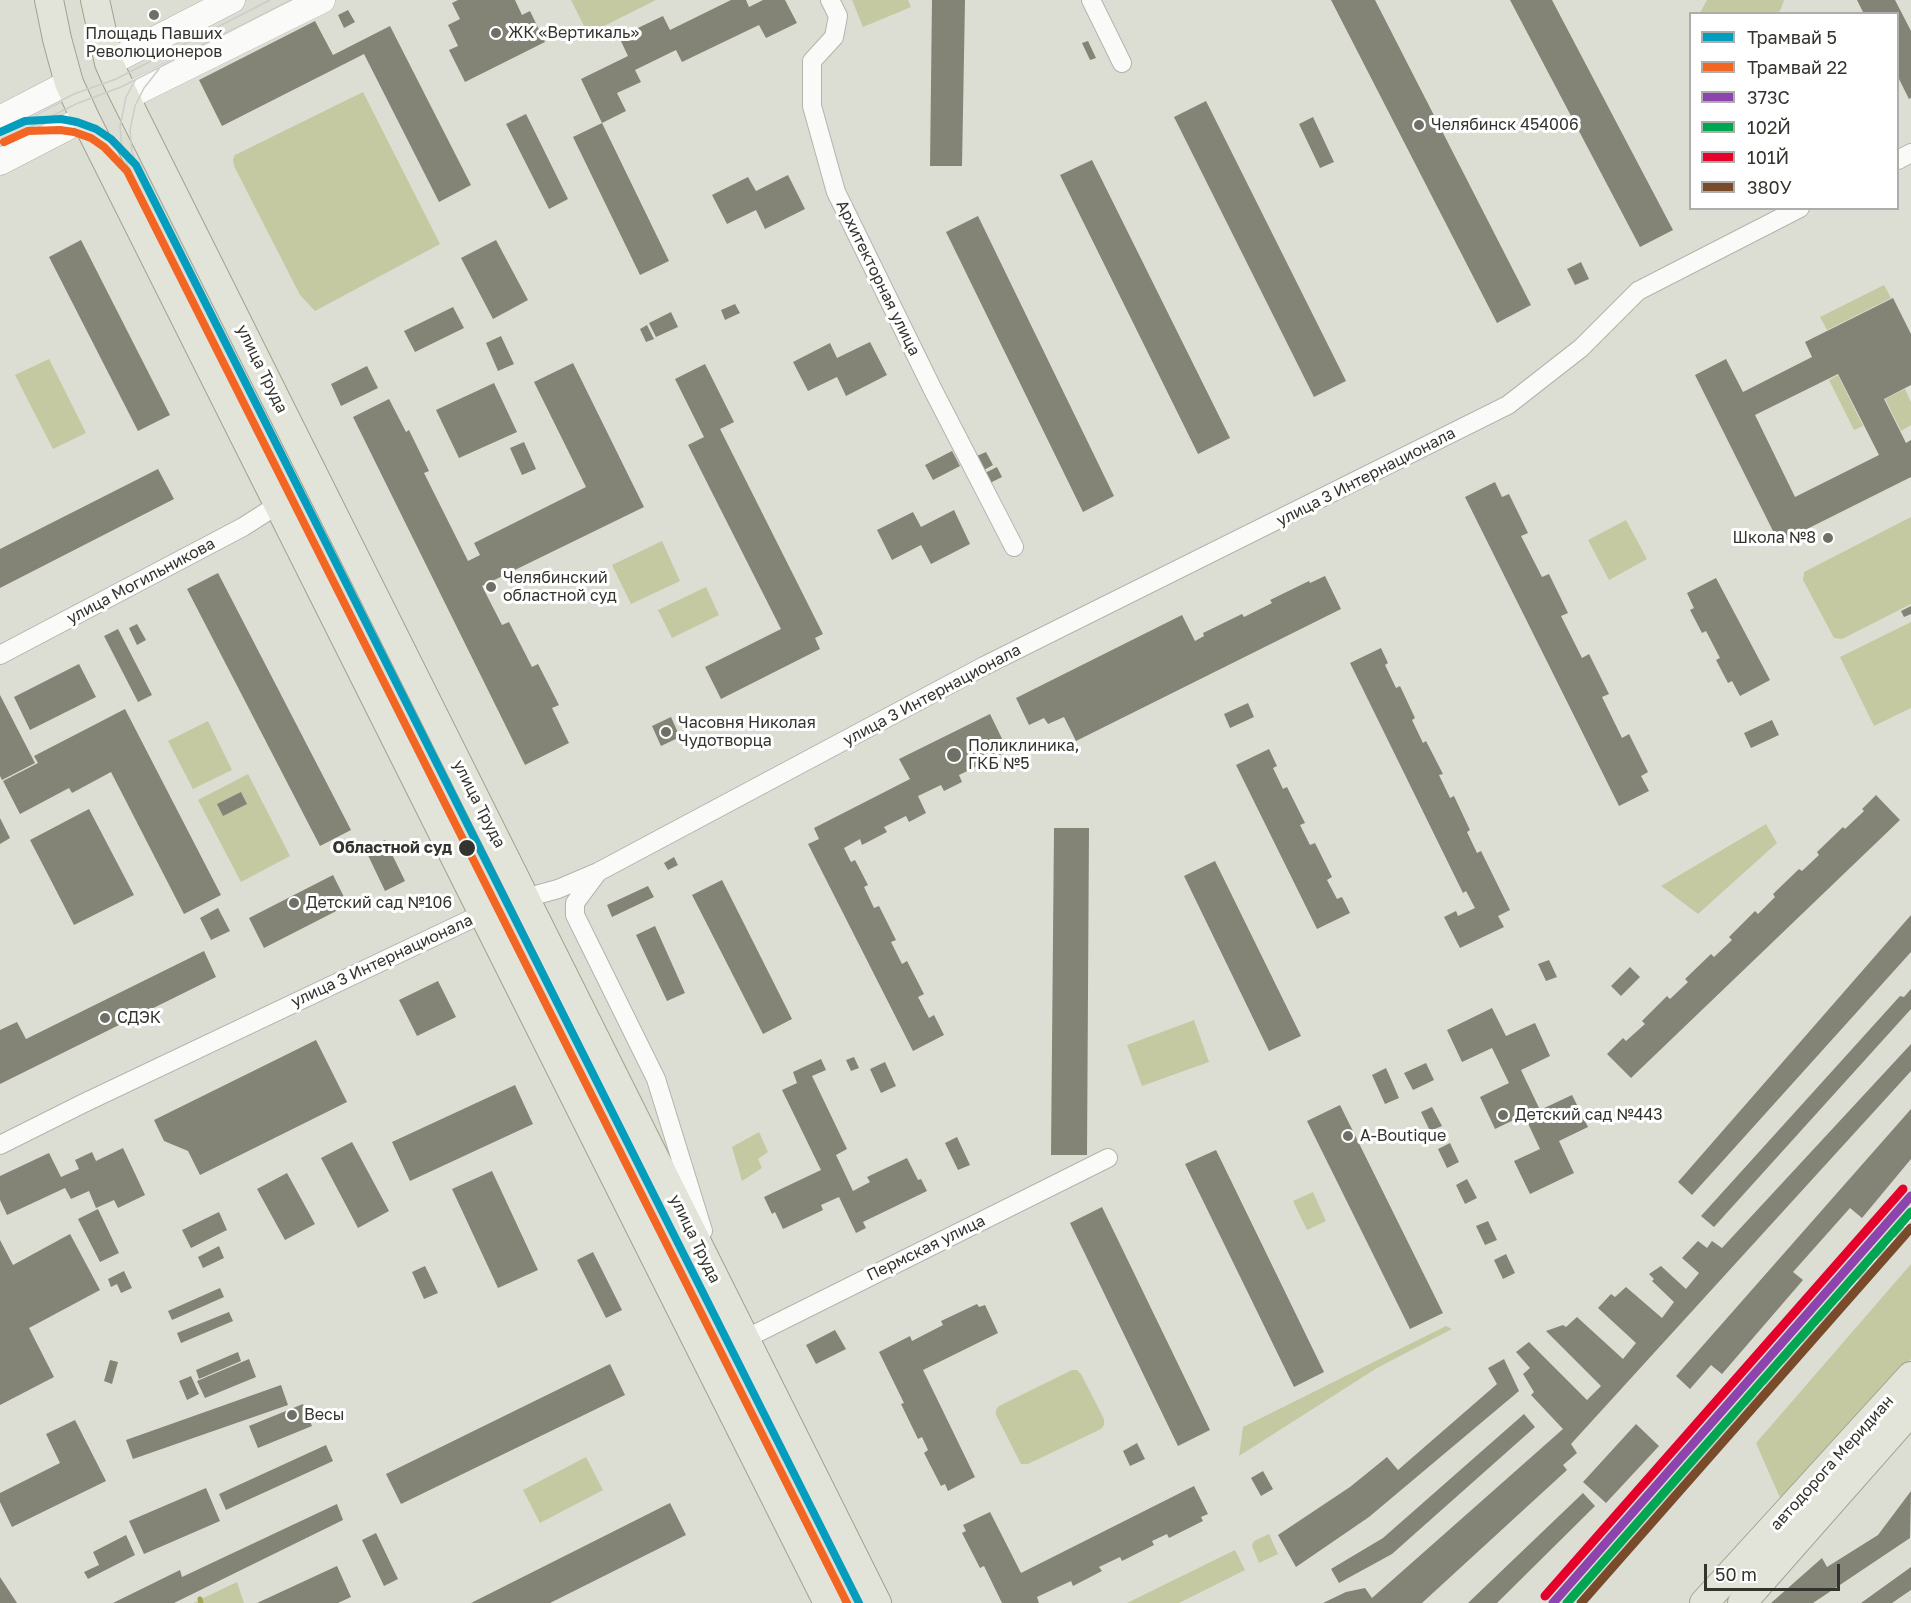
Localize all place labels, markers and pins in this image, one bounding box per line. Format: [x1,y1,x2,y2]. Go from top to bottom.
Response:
marker: Площадь Павших Революционеров [147,8,161,22]
place label: ЖК «Вертикаль» [508,23,639,43]
place label: Площадь Павших Революционеров [85,24,223,62]
marker: ЖК «Вертикаль» [489,26,503,40]
place label: Челябинск 454006 [1431,115,1579,135]
marker: Челябинск 454006 [1412,118,1426,132]
place label: Школа №8 [1732,528,1816,548]
marker: Школа №8 [1821,531,1835,545]
place label: Челябинский областной суд [503,568,617,606]
marker: Челябинский областной суд [484,580,498,594]
place label: Часовня Николая Чудотворца [678,713,816,751]
marker: Часовня Николая Чудотворца [659,725,673,739]
place label: Поликлиника, ГКБ №5 [968,736,1080,774]
marker: Поликлиника, ГКБ №5 [945,746,963,764]
place label: Областной суд [333,838,452,858]
marker: Областной суд [457,838,477,858]
place label: Детский сад №106 [306,893,452,913]
marker: Детский сад №106 [287,896,301,910]
place label: СДЭК [117,1008,161,1028]
marker: СДЭК [98,1011,112,1025]
place label: Детский сад №443 [1515,1105,1663,1125]
marker: Детский сад №443 [1496,1108,1510,1122]
place label: A-Boutique [1360,1126,1446,1146]
marker: A-Boutique [1341,1129,1355,1143]
place label: Весы [304,1405,344,1425]
marker: Весы [285,1408,299,1422]

